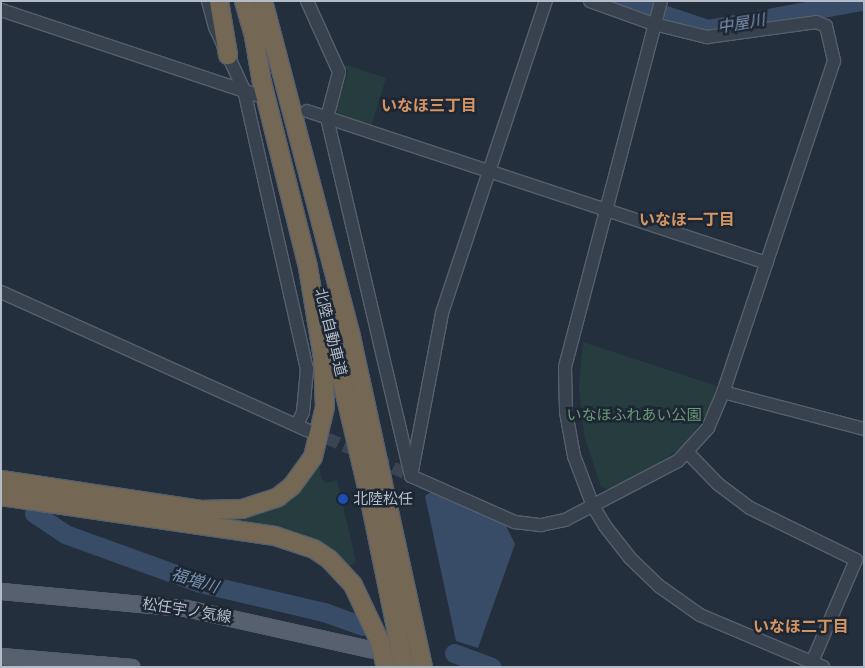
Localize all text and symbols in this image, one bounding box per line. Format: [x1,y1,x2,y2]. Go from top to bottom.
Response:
water label: 中屋川 [716,9,766,37]
district label: いなほ三丁目 [381,95,477,115]
district label: いなほ一丁目 [639,209,735,229]
street label: 北陸自動車道 [311,286,351,378]
park label: いなほふれあい公園 [567,406,701,424]
place label: 北陸松任 [353,490,413,508]
marker: 北陸松任 [337,493,349,505]
water label: 福増川 [169,564,221,596]
street label: 松任宇ノ気線 [141,594,233,626]
district label: いなほ二丁目 [753,616,849,636]

